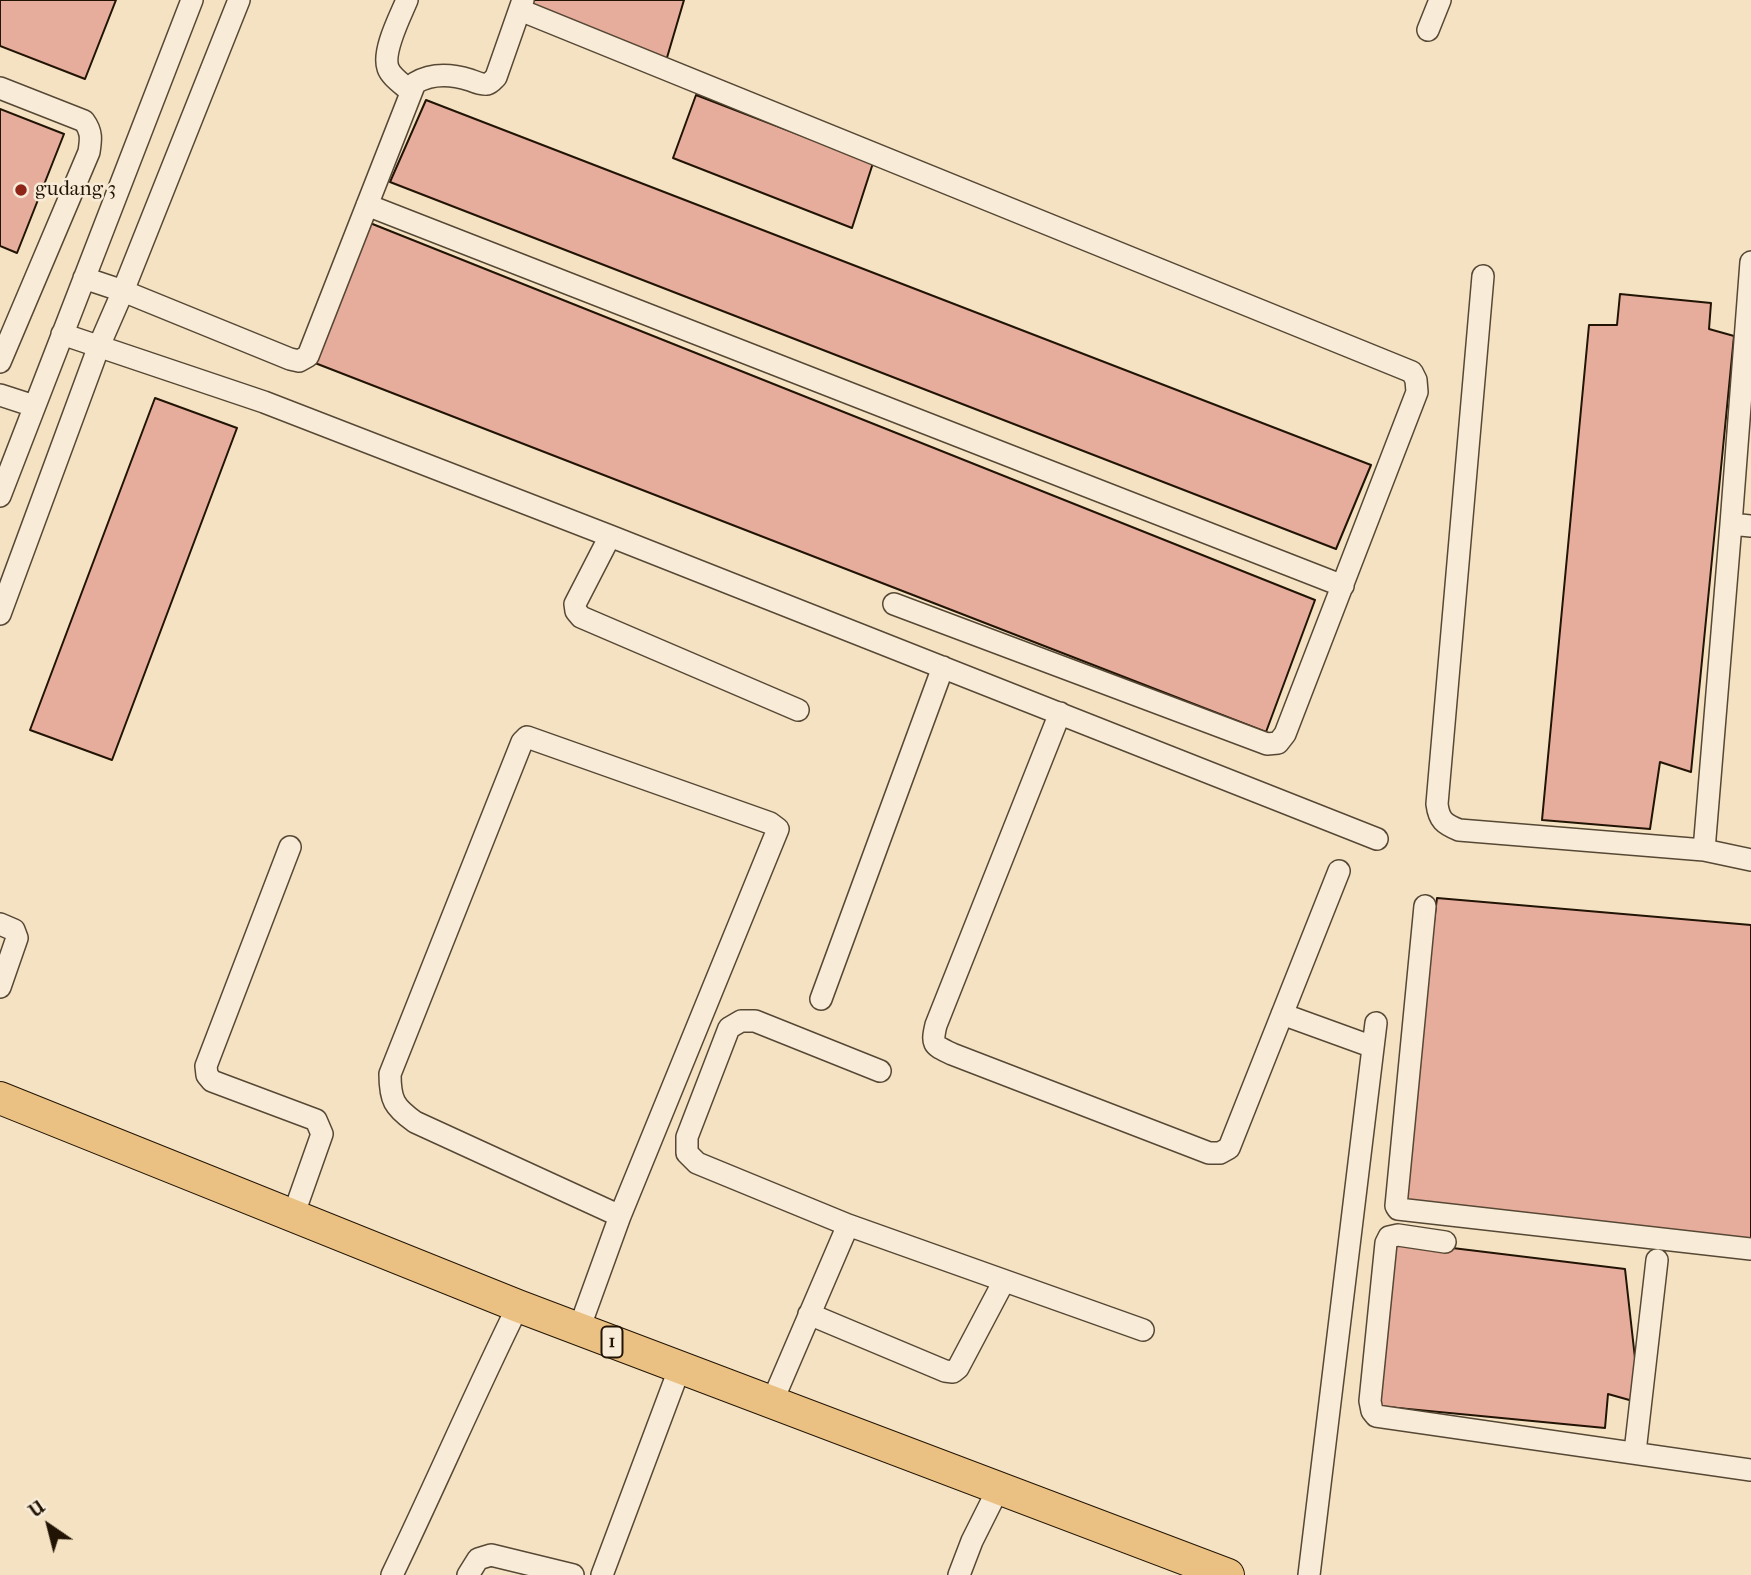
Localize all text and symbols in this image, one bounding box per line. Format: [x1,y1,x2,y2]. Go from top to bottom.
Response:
place label: gudang 3 [35,177,116,203]
marker: gudang 3 [13,182,29,198]
road number: 1 [602,1326,622,1358]
north arrow [14,1491,84,1561]
text: U [25,1496,49,1522]

